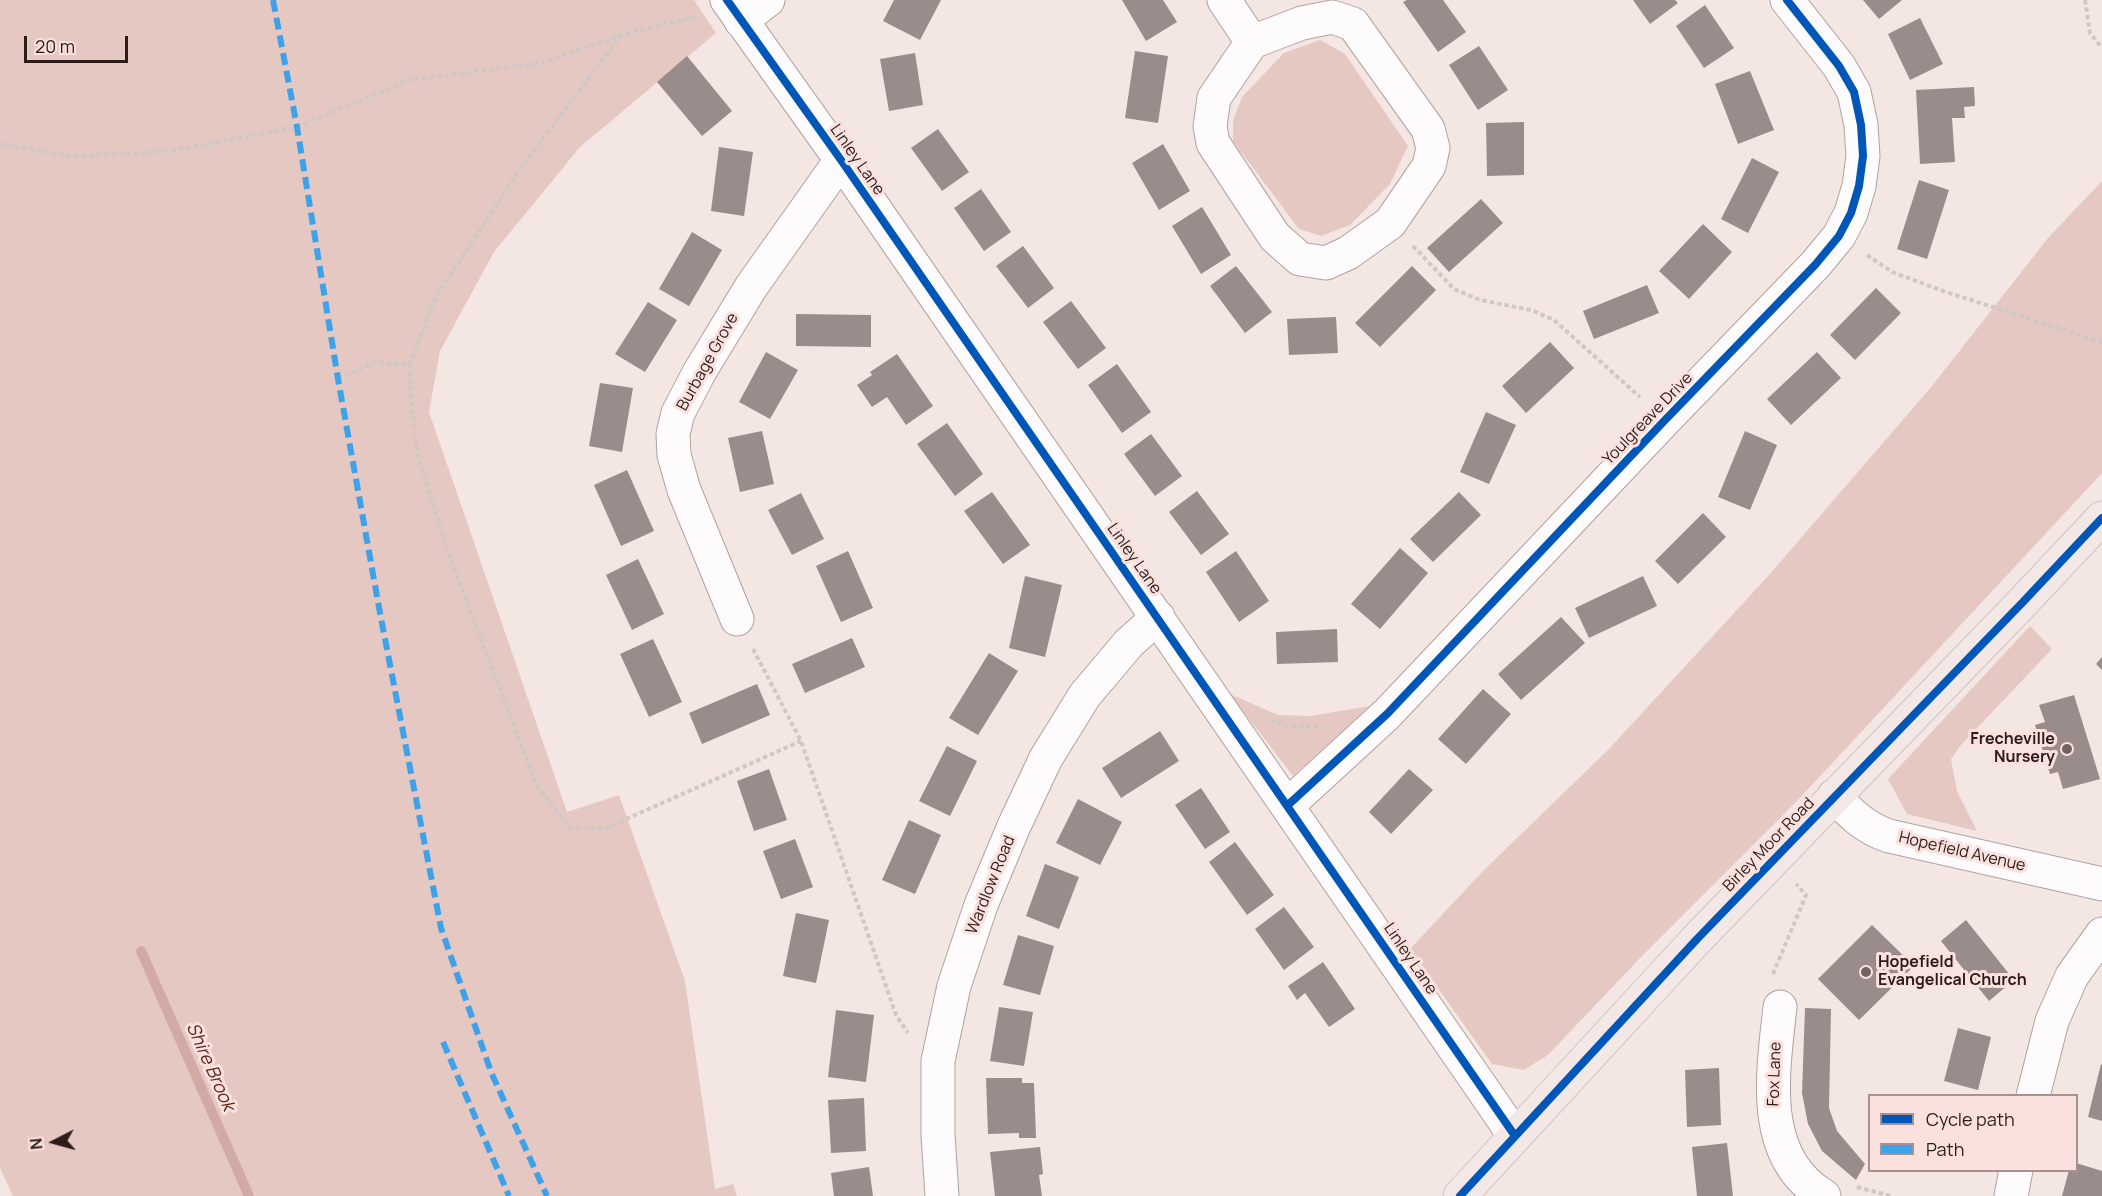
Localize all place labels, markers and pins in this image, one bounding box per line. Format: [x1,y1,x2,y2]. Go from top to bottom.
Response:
place label: Frecheville Nursery [1970,730,2055,768]
marker: Frecheville Nursery [2060,742,2074,756]
place label: Hopefield Evangelical Church [1878,953,2027,991]
marker: Hopefield Evangelical Church [1859,965,1873,979]

